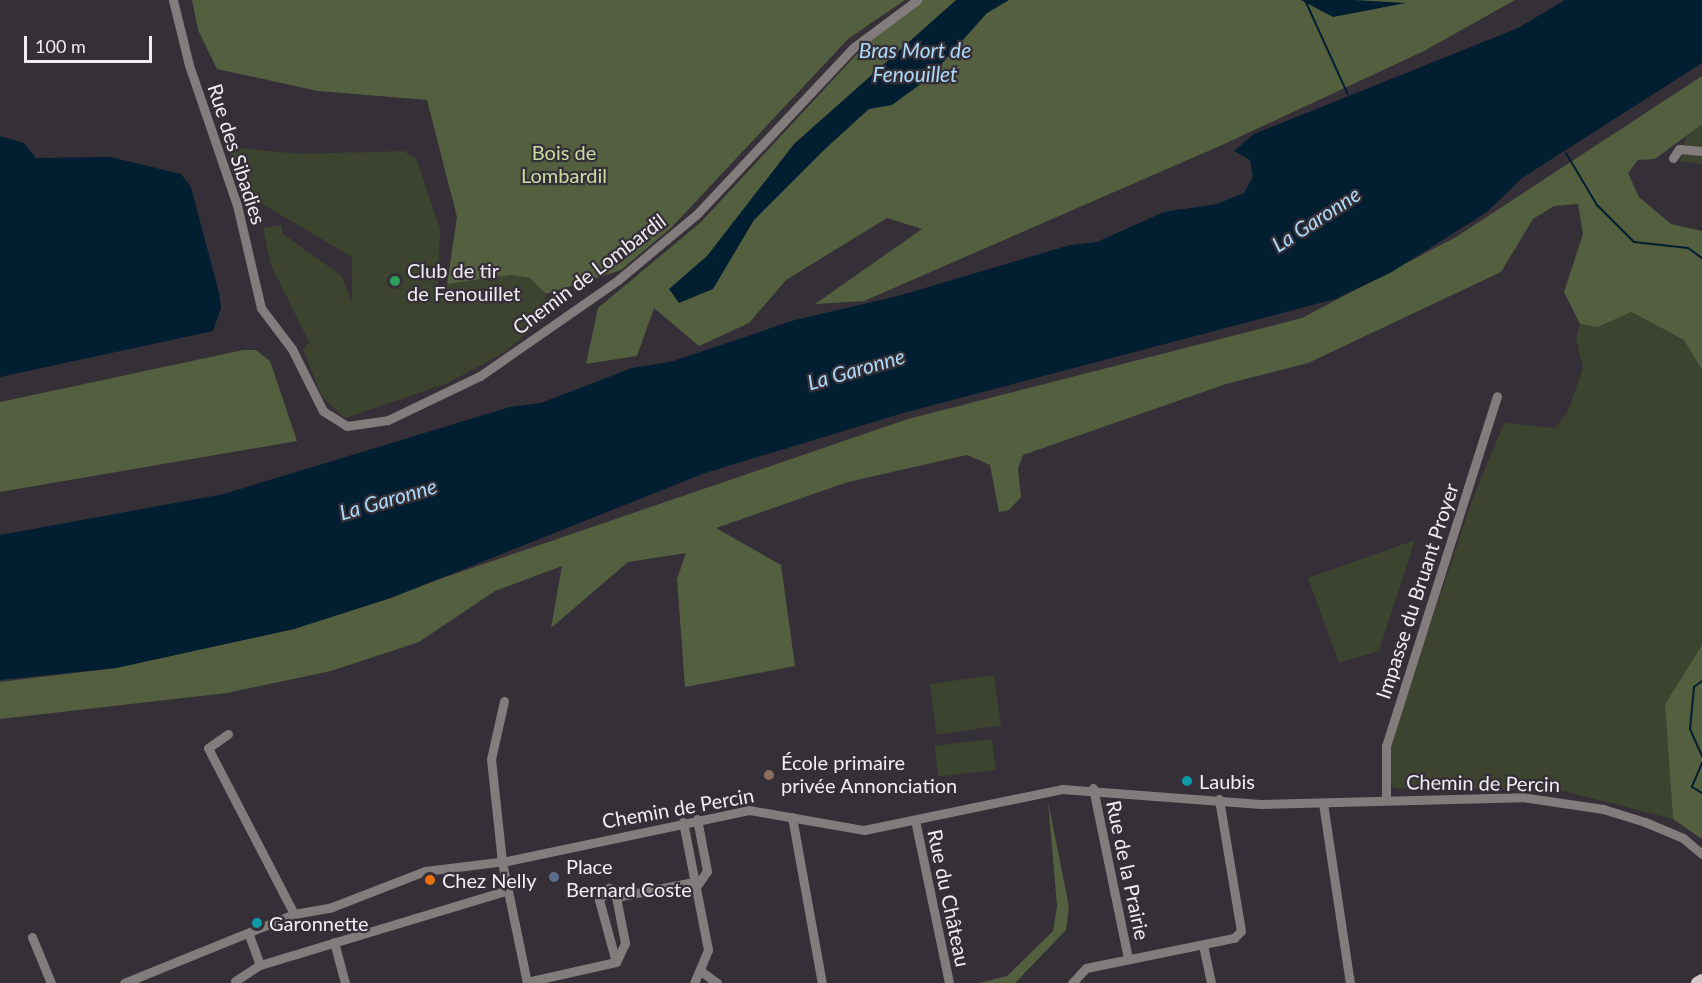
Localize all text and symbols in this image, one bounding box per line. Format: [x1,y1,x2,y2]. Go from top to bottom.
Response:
scale bar [27,24,154,62]
text: 100 m [35,35,86,57]
water label: Bras Mort de Fenouillet [859,37,971,87]
street label: Rue des Sibadies [203,81,271,227]
park label: Bois de Lombardil [521,141,607,188]
water label: La Garonne [1267,181,1365,257]
street label: Chemin de Lombardil [508,209,670,339]
place label: Club de tir de Fenouillet [407,258,520,305]
marker: Club de tir de Fenouillet [388,274,402,288]
water label: La Garonne [804,343,908,395]
water label: La Garonne [336,473,440,525]
street label: Impasse du Bruant Proyer [1371,480,1463,702]
place label: École primaire privée Annonciation [781,751,958,798]
marker: École primaire privée Annonciation [762,768,776,782]
place label: Laubis [1199,769,1255,793]
street label: Chemin de Percin [1406,770,1560,796]
marker: Laubis [1180,774,1194,788]
street label: Chemin de Percin [600,783,756,833]
street label: Rue de la Prairie [1102,798,1154,942]
street label: Rue du Château [923,827,975,969]
place label: Place Bernard Coste [566,854,692,901]
place label: Chez Nelly [442,868,537,892]
marker: Place Bernard Coste [547,870,561,884]
marker: Chez Nelly [423,873,437,887]
place label: Garonnette [269,911,369,935]
marker: Garonnette [250,916,264,930]

